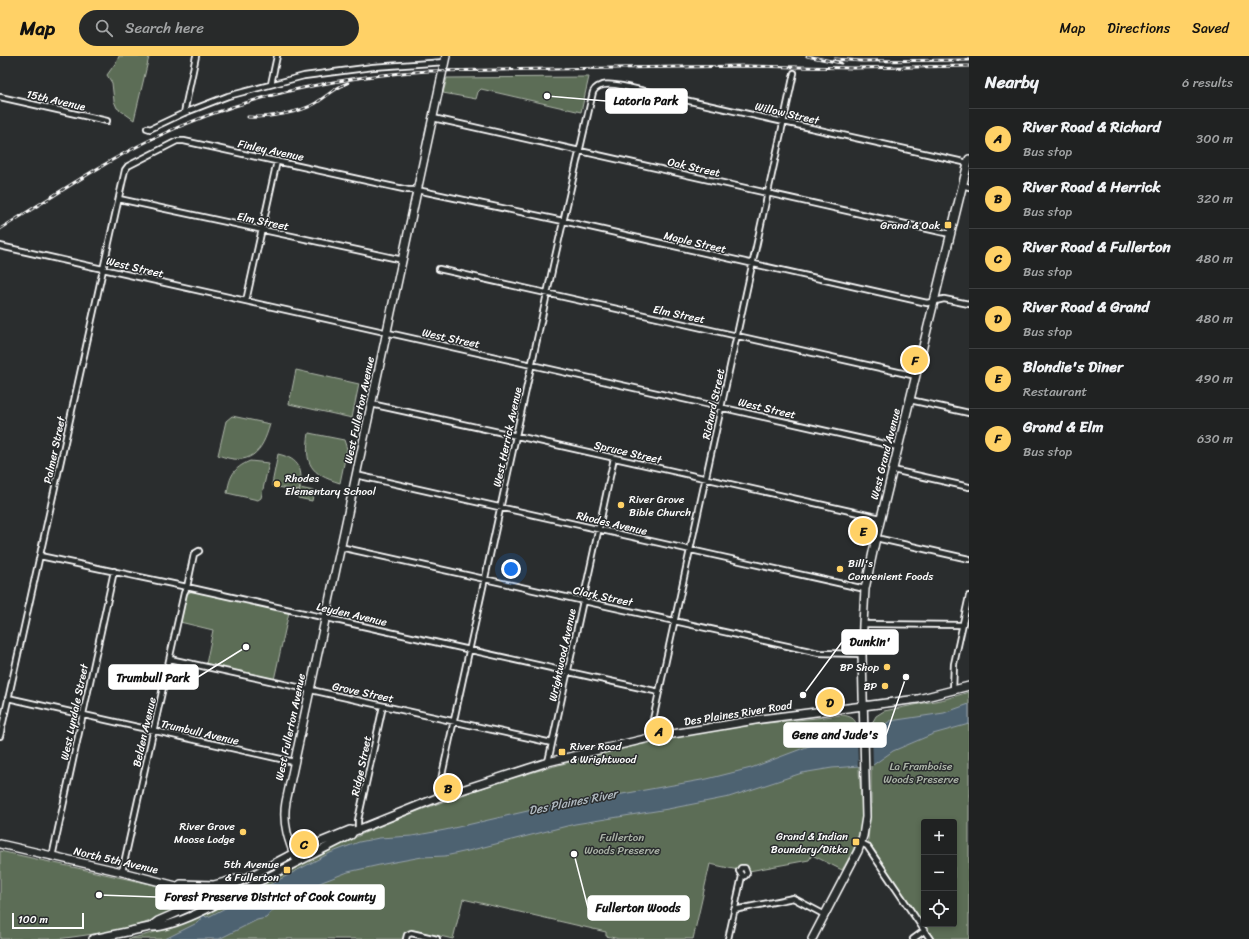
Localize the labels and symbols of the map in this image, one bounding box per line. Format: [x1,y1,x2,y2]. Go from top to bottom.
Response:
street label: 15th Avenue [25,84,88,117]
callout: Latoria Park [606,89,687,113]
text: Latoria Park [614,90,679,112]
street label: Willow Street [753,97,821,130]
street label: Finley Avenue [236,134,306,167]
street label: Oak Street [666,152,722,183]
street label: Elm Street [235,207,291,236]
place label: Grand & Oak [880,216,940,235]
marker: Grand & Oak [943,220,953,230]
street label: Maple Street [662,226,728,259]
street label: West Street [104,252,166,283]
street label: Elm Street [651,300,707,329]
street label: West Street [420,323,482,354]
pin: F [902,345,928,375]
street label: West Fullerton Avenue [339,354,380,465]
street label: Richard Street [697,367,730,441]
street label: West Herrick Avenue [488,385,527,489]
street label: West Street [736,393,798,424]
street label: West Grand Avenue [865,406,906,502]
street label: Palmer Street [38,414,71,486]
street label: Spruce Street [592,435,664,470]
place label: Rhodes Elementary School [285,469,377,501]
marker: Rhodes Elementary School [272,479,282,489]
place label: River Grove Bible Church [629,490,691,522]
marker: River Grove Bible Church [616,500,626,510]
street label: Rhodes Avenue [575,506,649,541]
pin: E [850,516,876,546]
place label: Bill's Convenient Foods [848,554,934,586]
your location [501,559,521,579]
marker: Bill's Convenient Foods [835,564,845,574]
street label: Clark Street [571,581,635,612]
street label: Leyden Avenue [315,597,389,632]
street label: Wrightwood Avenue [543,606,582,703]
callout: Dunkin' [842,630,898,654]
text: Dunkin' [850,631,891,653]
place label: BP Shop [840,658,879,677]
street label: West Lyndale Street [55,662,94,762]
marker: BP Shop [882,662,892,672]
callout: Trumbull Park [109,665,198,689]
text: Trumbull Park [116,667,190,689]
street label: West Fullerton Avenue [270,671,311,782]
street label: Grove Street [330,677,395,708]
place label: BP [864,677,878,696]
marker: BP [880,681,890,691]
pin: D [817,687,843,717]
street label: Belden Avenue [127,695,162,769]
street label: Des Plaines River Road [683,695,795,731]
street label: Trumbull Avenue [159,714,241,751]
pin: A [646,716,672,746]
callout: Gene and Jude's [784,723,886,747]
text: Gene and Jude's [791,724,878,746]
street label: Ridge Street [346,734,377,798]
place label: River Road & Wrightwood [570,737,638,769]
marker: River Road & Wrightwood [557,747,567,757]
park label: La Framboise Woods Preserve [883,757,959,789]
pin: B [435,773,461,803]
water label: Des Plaines River [527,782,621,821]
place label: River Grove Moose Lodge [174,817,235,849]
marker: River Grove Moose Lodge [238,827,248,837]
place label: Grand & Indian Boundary/Ditka [771,827,848,859]
park label: Fullerton Woods Preserve [584,828,660,860]
pin: C [291,829,317,859]
marker: Grand & Indian Boundary/Ditka [851,837,861,847]
street label: North 5th Avenue [72,842,161,880]
place label: 5th Avenue & Fullerton [224,855,280,887]
marker: 5th Avenue & Fullerton [282,865,292,875]
callout: Forest Preserve District of Cook County [156,885,384,909]
text: Forest Preserve District of Cook County [163,886,376,908]
callout: Fullerton Woods [588,896,689,920]
text: Fullerton Woods [595,897,681,919]
scale bar [12,911,84,930]

